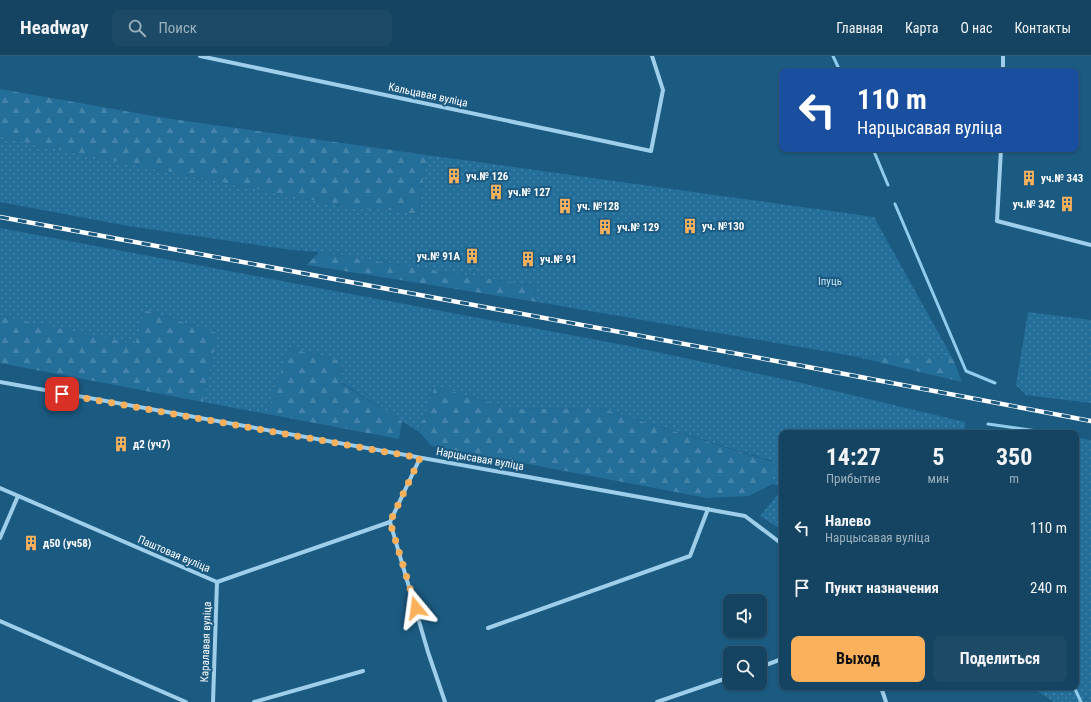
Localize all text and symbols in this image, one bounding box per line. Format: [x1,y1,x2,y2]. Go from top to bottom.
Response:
search box [112,10,392,46]
text: Headway [20,16,88,39]
icon: search [126,17,148,39]
text: Поиск [158,19,197,37]
text: Главная [836,20,883,36]
text: Карта [905,20,938,36]
text: О нас [960,20,992,36]
text: Контакты [1014,20,1071,36]
street label: Кальцавая вуліца [387,80,469,110]
text: 110 m [857,83,927,116]
icon: left [791,84,843,136]
text: Нарцысавая вуліца [857,117,1002,138]
building icon: уч.№ 126 [445,167,463,185]
building icon: уч.№ 343 [1020,169,1038,187]
place label: уч.№ 126 [466,170,509,183]
place label: уч.№ 343 [1041,172,1084,185]
building icon: уч.№ 127 [487,183,505,201]
place label: уч.№ 127 [508,186,551,199]
building icon: уч.№ 342 [1058,195,1076,213]
building icon: уч. №128 [556,197,574,215]
place label: уч.№ 342 [1013,198,1055,211]
place label: уч. №128 [577,200,620,213]
building icon: уч. №130 [681,217,699,235]
building icon: уч.№ 129 [596,218,614,236]
place label: уч. №130 [702,220,745,233]
place label: уч.№ 129 [617,221,659,234]
building icon: уч.№ 91А [463,247,481,265]
place label: уч.№ 91А [417,250,460,263]
building icon: уч.№ 91 [519,250,537,268]
place label: уч.№ 91 [540,253,577,266]
park label: Іпуць [818,275,842,288]
pin [45,377,79,411]
icon: arrive [51,383,73,405]
building icon: д2 (уч7) [112,435,130,453]
place label: д2 (уч7) [133,438,170,451]
text: 14:27 [826,443,881,471]
text: 5 [932,443,944,471]
text: 350 [996,443,1032,471]
street label: Нарцысавая вуліца [435,445,525,473]
text: Прибытие [826,471,881,486]
text: мин [928,471,949,486]
text: m [1009,471,1019,486]
text: Налево [825,512,871,530]
icon: left [791,517,813,539]
text: 110 m [1030,519,1067,537]
text: Нарцысавая вуліца [825,530,930,545]
street label: Паштовая вуліца [136,533,212,575]
building icon: д50 (уч58) [22,534,40,552]
place label: д50 (уч58) [43,537,91,550]
icon: arrive [791,577,813,599]
text: Пункт назначения [825,579,939,597]
text: 240 m [1030,579,1067,597]
position arrow [395,587,437,629]
map controls [723,594,767,690]
button: sound [723,594,767,638]
street label: Каралавая вуліца [198,601,214,683]
button: Выход [791,636,925,682]
button: Поделиться [933,636,1067,682]
button: search [723,646,767,690]

